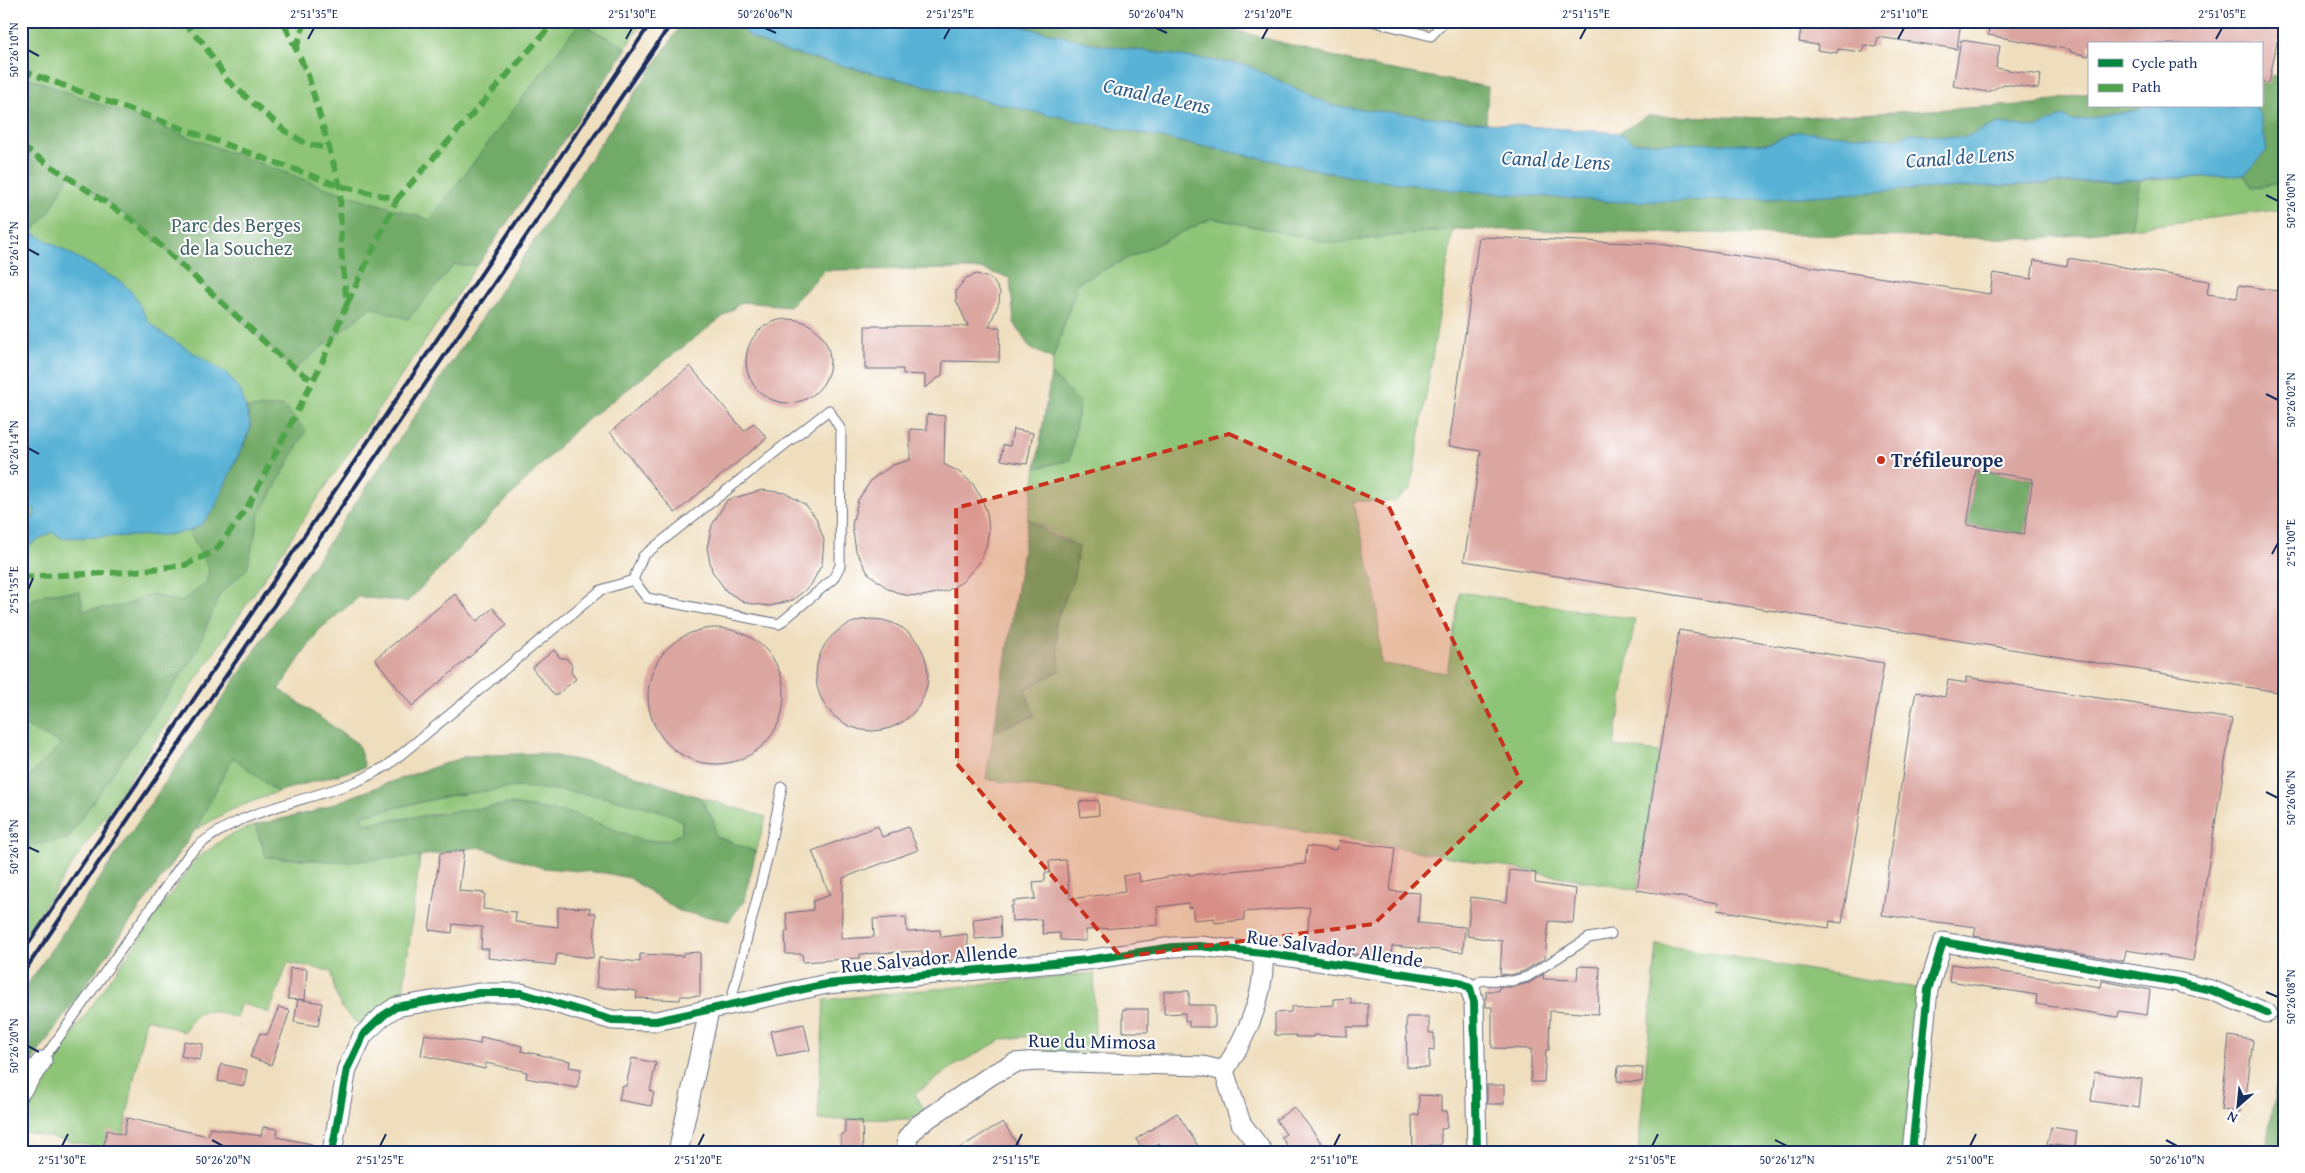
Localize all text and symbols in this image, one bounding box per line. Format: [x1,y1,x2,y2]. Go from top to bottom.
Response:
text: 2°51'35"E [290,5,338,22]
text: 2°51'30"E [608,5,656,22]
text: 50°26'06"N [737,5,793,22]
text: 2°51'25"E [926,5,974,22]
text: 50°26'04"N [1128,5,1184,22]
text: 2°51'20"E [1244,5,1292,22]
text: 2°51'15"E [1562,5,1610,22]
text: 2°51'10"E [1880,5,1928,22]
text: 2°51'05"E [2198,5,2246,22]
text: 50°26'10"N [5,22,22,78]
legend [2088,42,2262,108]
text: Cycle path [2132,52,2198,73]
water label: Canal de Lens [1101,69,1214,122]
text: Path [2132,76,2161,97]
water label: Canal de Lens [1905,137,2016,176]
water label: Canal de Lens [1501,141,1612,178]
text: 50°26'00"N [2282,173,2299,229]
park label: Parc des Berges de la Souchez [171,210,301,262]
text: 50°26'12"N [5,221,22,277]
text: 50°26'02"N [2282,372,2299,428]
text: 50°26'14"N [5,420,22,476]
place label: Tréfileurope [1891,445,2003,474]
marker: Tréfileurope [1875,454,1887,466]
text: 2°51'00"E [2282,519,2299,567]
text: 2°51'35"E [5,566,22,614]
text: 50°26'06"N [2282,770,2299,826]
text: 50°26'18"N [5,819,22,875]
street label: Rue Salvador Allende [1245,921,1425,974]
street label: Rue Salvador Allende [839,935,1019,980]
text: 50°26'08"N [2282,969,2299,1025]
text: 50°26'20"N [5,1018,22,1074]
street label: Rue du Mimosa [1028,1025,1157,1056]
north arrow [2212,1080,2262,1130]
text: N [2223,1106,2241,1129]
text: 2°51'30"E [38,1151,86,1168]
text: 50°26'20"N [195,1151,251,1168]
text: 2°51'25"E [356,1151,404,1168]
text: 2°51'20"E [674,1151,722,1168]
text: 2°51'15"E [992,1151,1040,1168]
text: 2°51'10"E [1310,1151,1358,1168]
text: 2°51'05"E [1628,1151,1676,1168]
text: 50°26'12"N [1759,1151,1815,1168]
text: 2°51'00"E [1946,1151,1994,1168]
text: 50°26'10"N [2149,1151,2205,1168]

